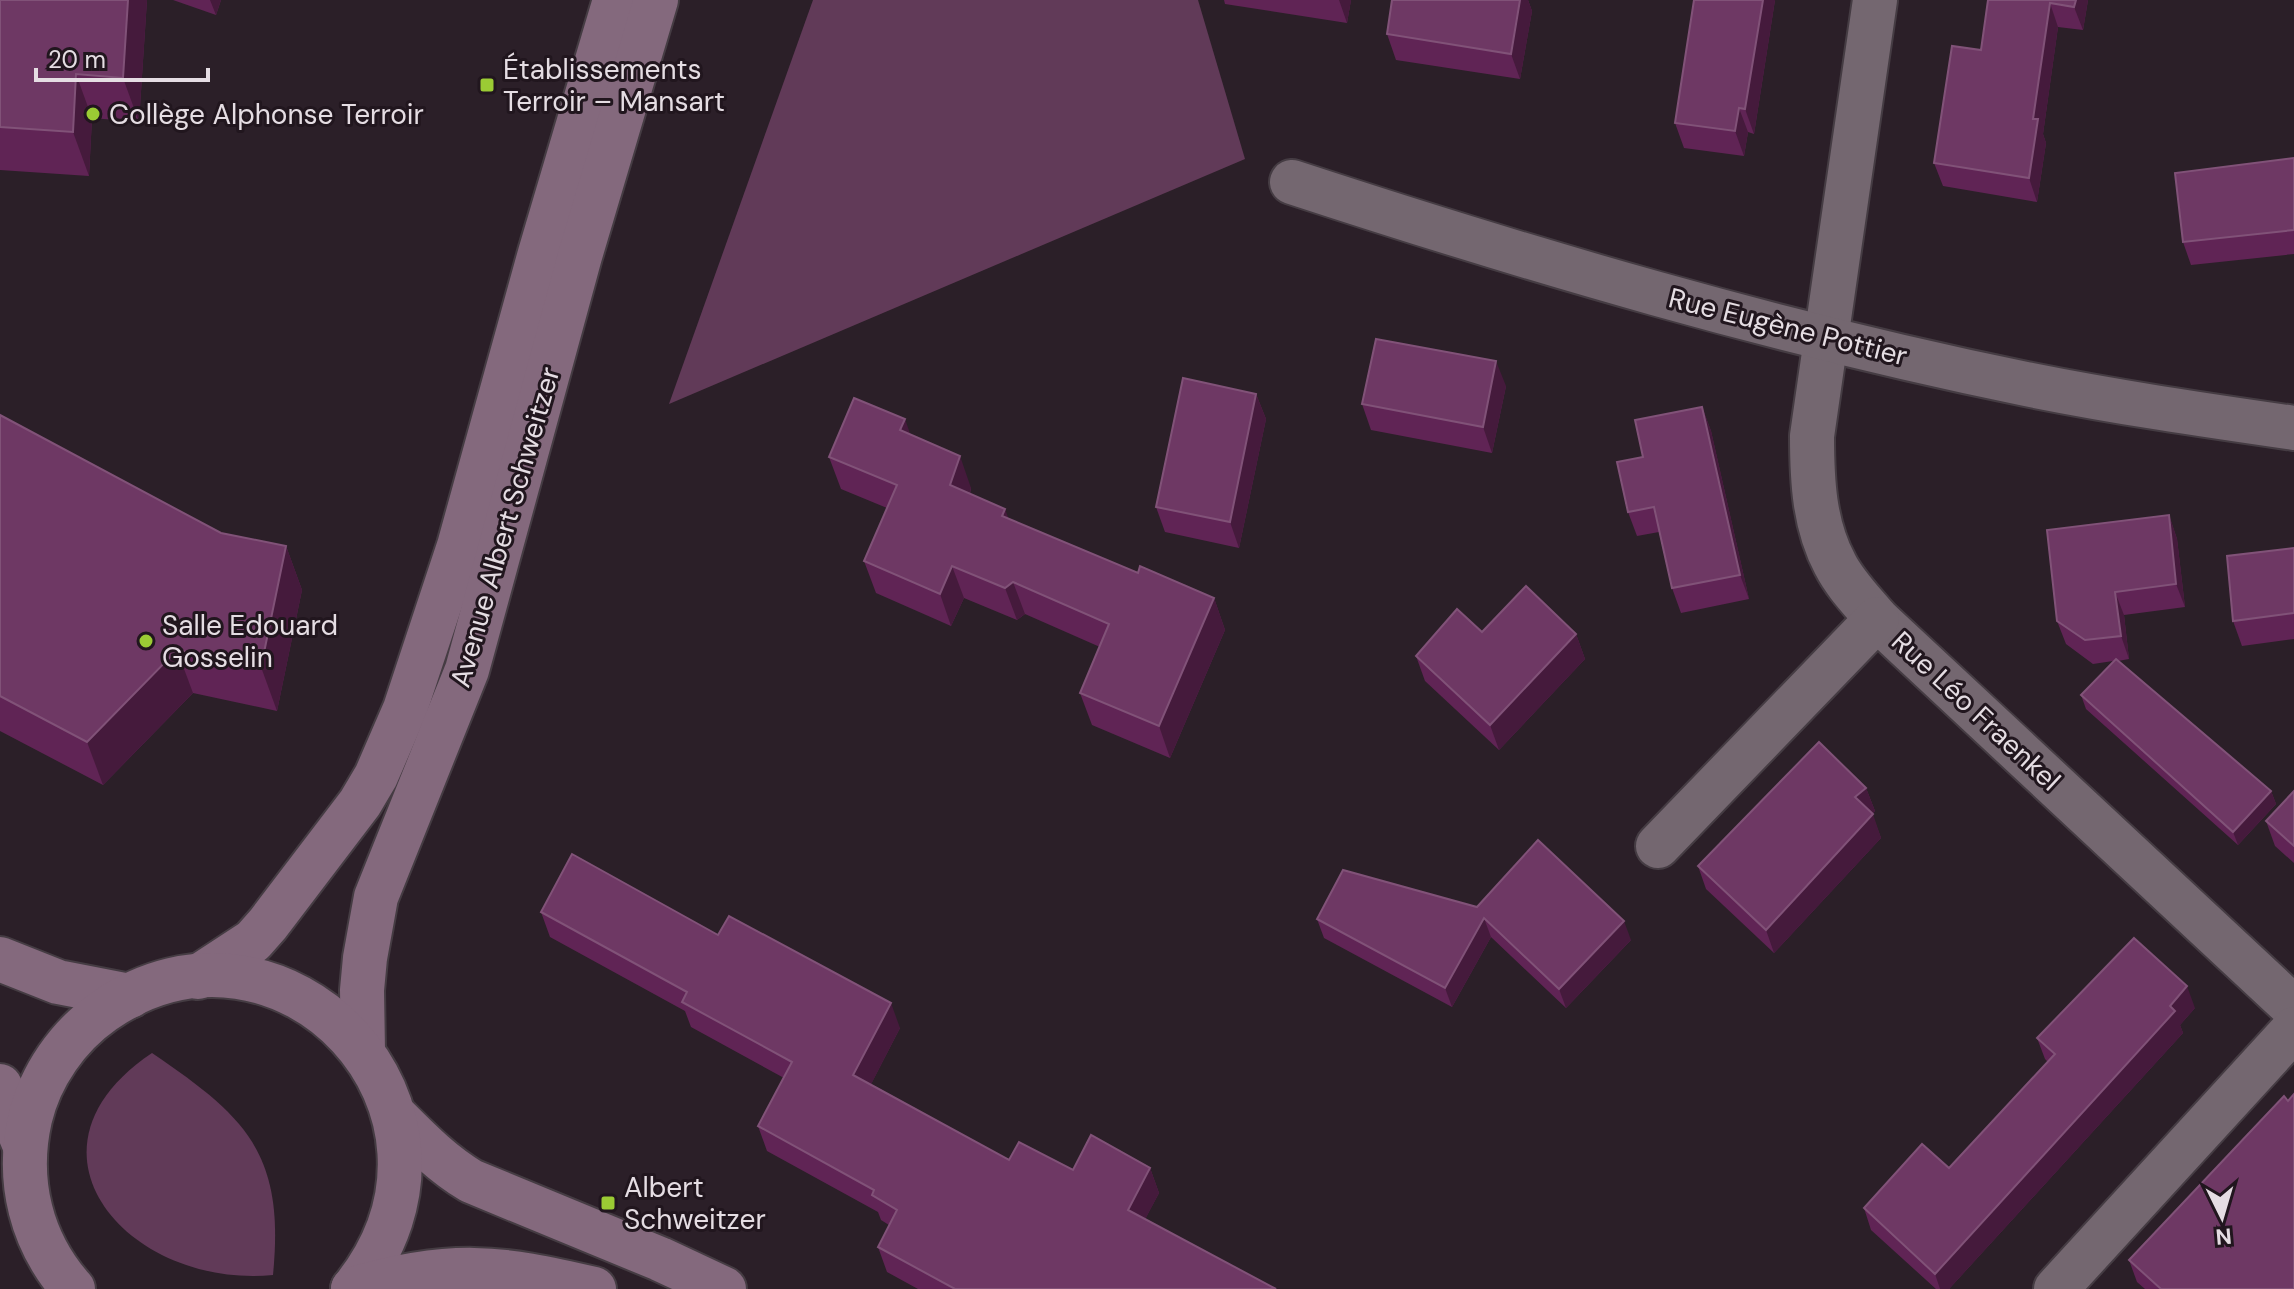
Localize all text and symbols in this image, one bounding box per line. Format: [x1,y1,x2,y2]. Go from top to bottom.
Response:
scale bar [36,32,208,82]
text: 20 m [48,44,106,75]
place label: Établissements Terroir – Mansart [503,51,725,120]
marker: Établissements Terroir – Mansart [478,76,496,94]
place label: Collège Alphonse Terroir [109,96,424,133]
marker: Collège Alphonse Terroir [84,105,102,123]
street label: Rue Eugène Pottier [1665,279,1911,375]
street label: Avenue Albert Schweitzer [442,363,568,691]
place label: Salle Edouard Gosselin [162,607,338,676]
street label: Rue Léo Fraenkel [1884,623,2068,799]
marker: Salle Edouard Gosselin [137,632,155,650]
place label: Albert Schweitzer [624,1169,766,1238]
north arrow [2182,1177,2262,1257]
marker: Albert Schweitzer [599,1194,617,1212]
text: N [2214,1221,2233,1252]

